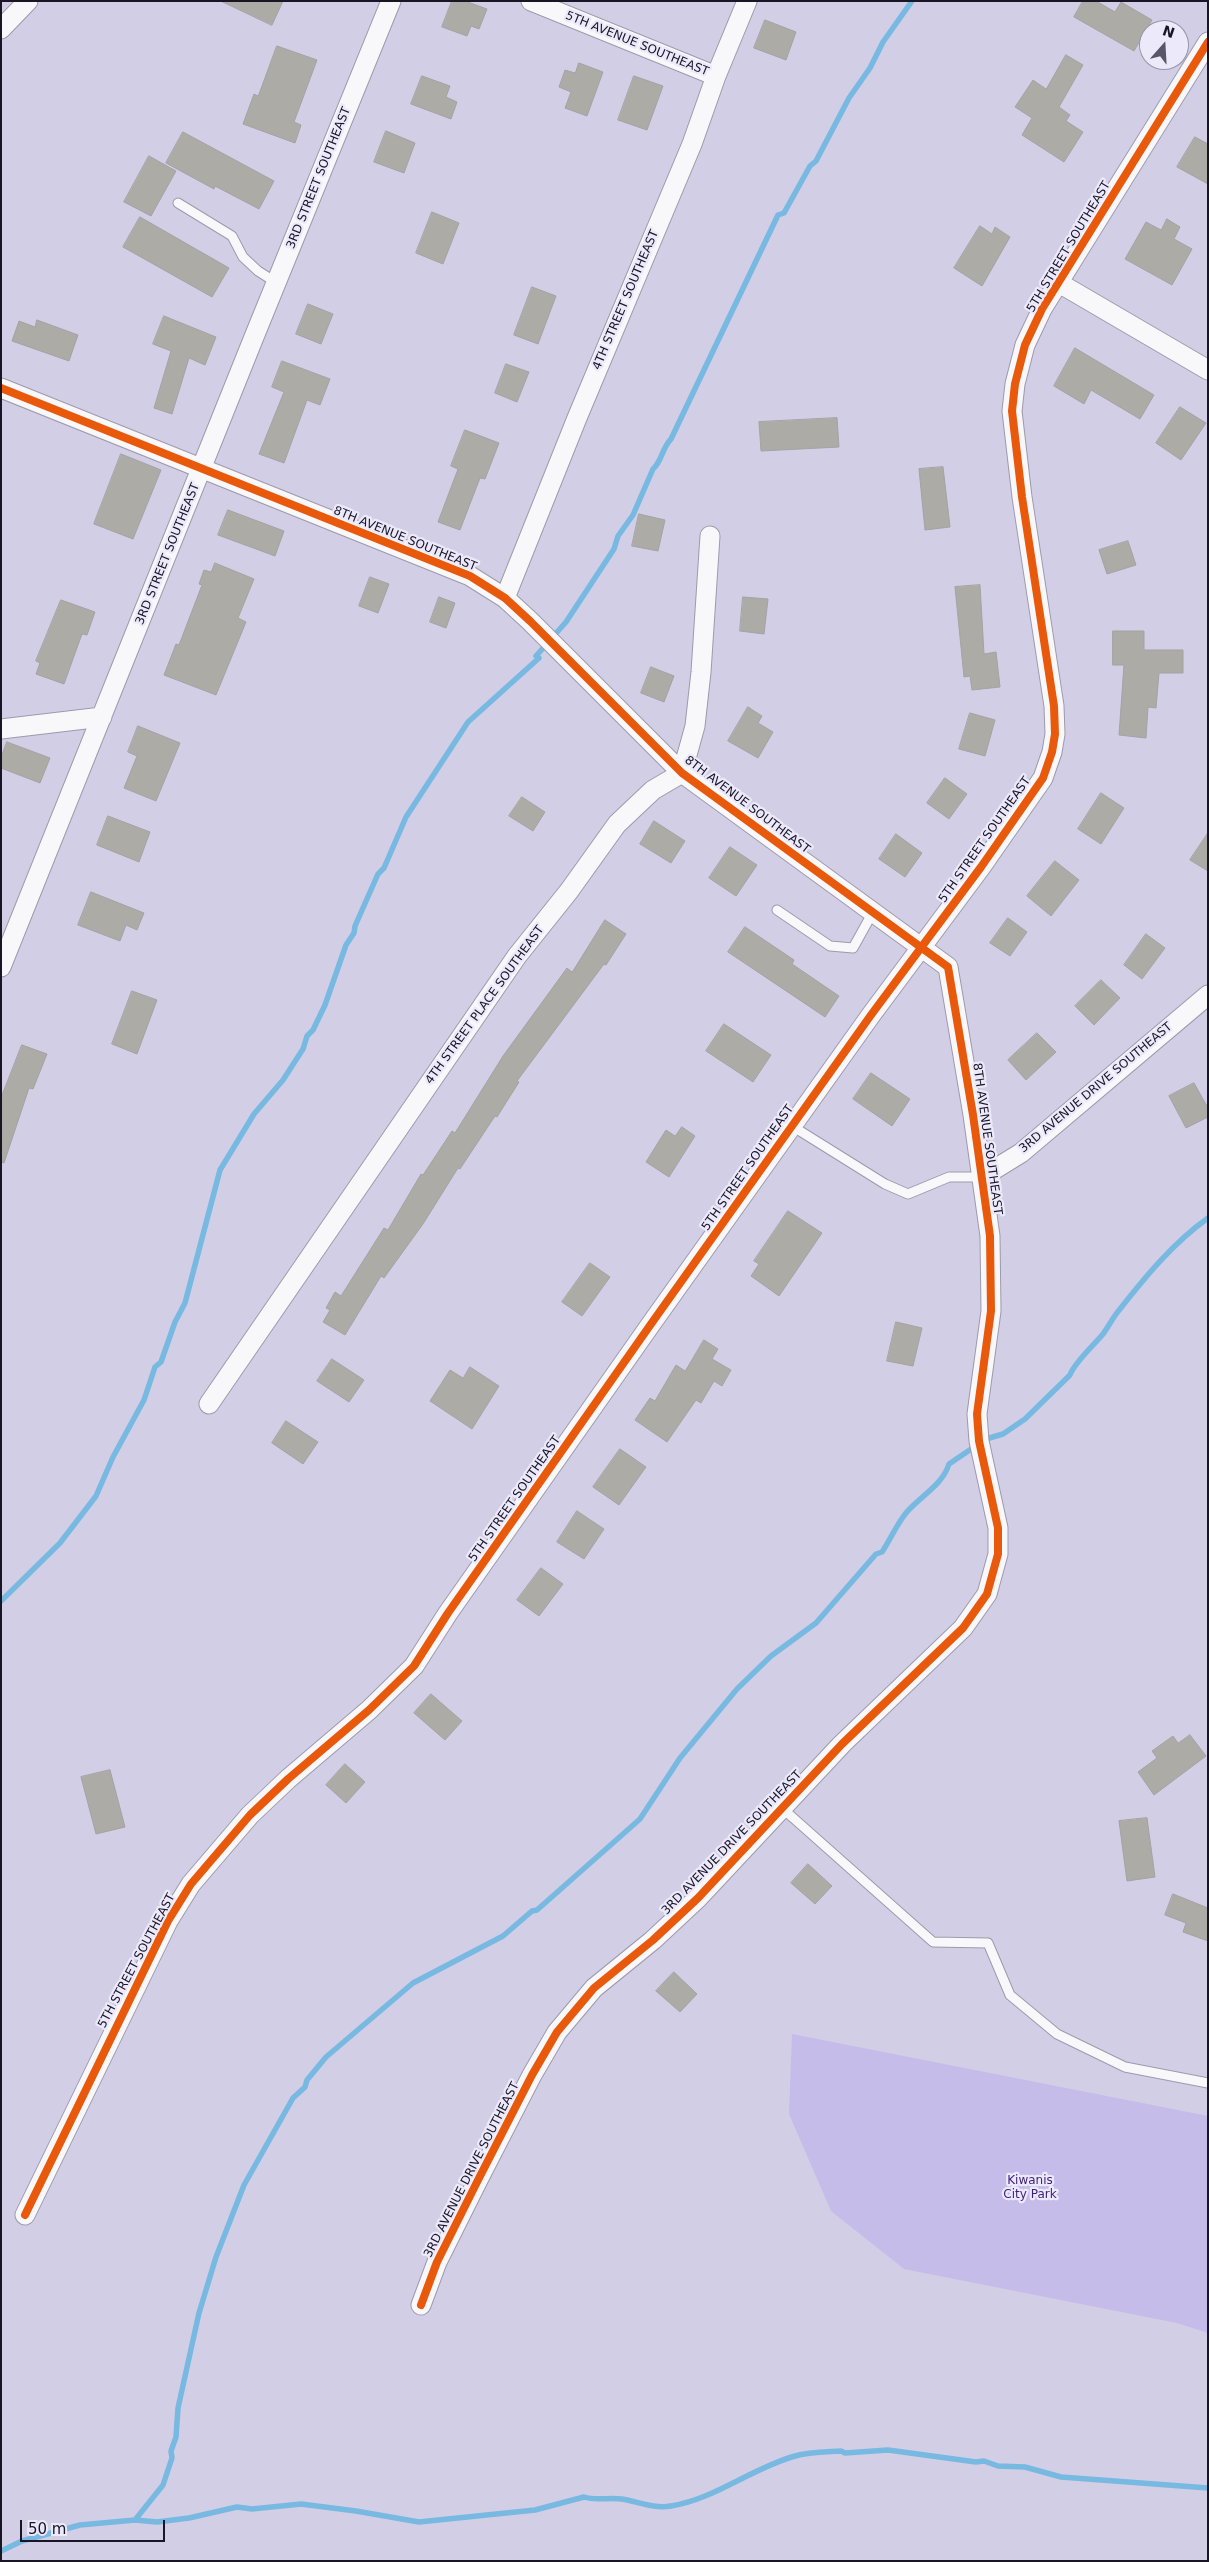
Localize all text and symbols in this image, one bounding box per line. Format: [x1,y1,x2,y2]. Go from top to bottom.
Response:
street label: 5TH AVENUE SOUTHEAST [563,9,711,79]
north arrow [1139,20,1189,70]
text: N [1160,22,1177,41]
street label: 3RD STREET SOUTHEAST [284,105,354,251]
street label: 5TH STREET SOUTHEAST [1024,179,1114,315]
street label: 4TH STREET SOUTHEAST [590,228,662,372]
street label: 3RD STREET SOUTHEAST [133,481,203,627]
street label: 8TH AVENUE SOUTHEAST [331,504,479,574]
street label: 8TH AVENUE SOUTHEAST [682,753,812,857]
street label: 5TH STREET SOUTHEAST [936,774,1034,906]
street label: 4TH STREET PLACE SOUTHEAST [423,923,547,1087]
street label: 3RD AVENUE DRIVE SOUTHEAST [1017,1020,1175,1156]
street label: 8TH AVENUE SOUTHEAST [969,1062,1005,1216]
street label: 5TH STREET SOUTHEAST [699,1102,797,1234]
street label: 5TH STREET SOUTHEAST [466,1433,564,1565]
street label: 3RD AVENUE DRIVE SOUTHEAST [659,1768,805,1918]
street label: 5TH STREET SOUTHEAST [95,1891,179,2031]
street label: 3RD AVENUE DRIVE SOUTHEAST [421,2080,523,2260]
park label: Kiwanis City Park [1003,2174,1057,2202]
scale bar [22,2510,168,2542]
text: 50 m [28,2520,66,2538]

